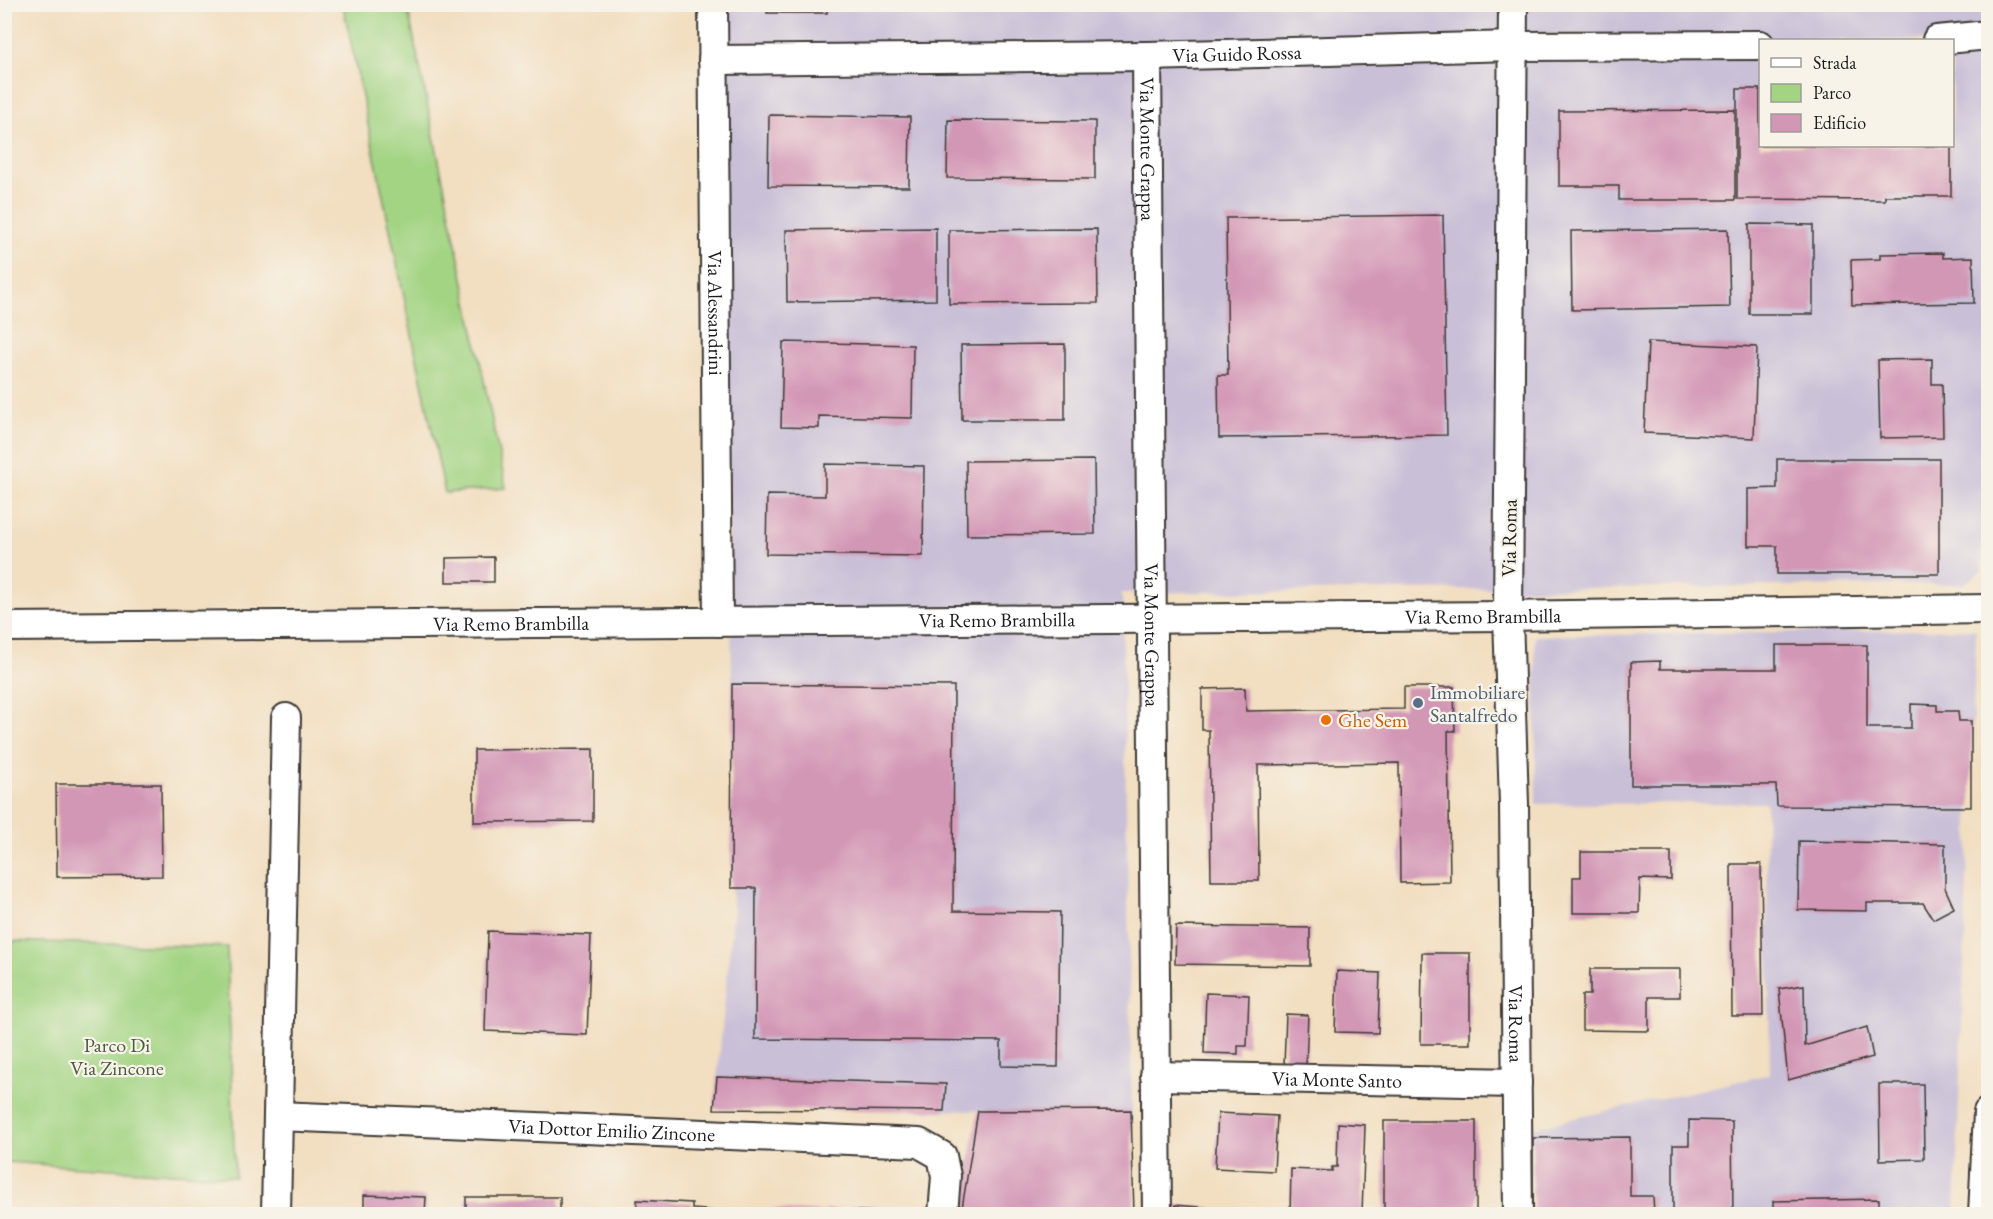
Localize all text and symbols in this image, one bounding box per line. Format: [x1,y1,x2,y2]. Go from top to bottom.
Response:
street label: Via Guido Rossa [1172,39,1302,68]
legend [1759,39,1954,147]
text: Strada [1813,51,1857,74]
street label: Via Monte Grappa [1134,77,1161,221]
text: Parco [1813,81,1851,104]
text: Edificio [1813,111,1866,134]
street label: Via Alessandrini [702,250,729,376]
street label: Via Roma [1495,499,1523,577]
street label: Via Monte Grappa [1138,563,1166,707]
street label: Via Remo Brambilla [1405,602,1561,630]
street label: Via Remo Brambilla [919,606,1075,633]
street label: Via Remo Brambilla [433,610,589,637]
place label: Immobiliare Santalfredo [1430,679,1525,728]
marker: Immobiliare Santalfredo [1411,696,1425,710]
place label: Ghe Sem [1338,707,1408,733]
marker: Ghe Sem [1319,713,1333,727]
street label: Via Roma [1503,985,1530,1063]
park label: Parco Di Via Zincone [70,1032,164,1081]
street label: Via Monte Santo [1272,1065,1402,1094]
street label: Via Dottor Emilio Zincone [508,1113,716,1147]

